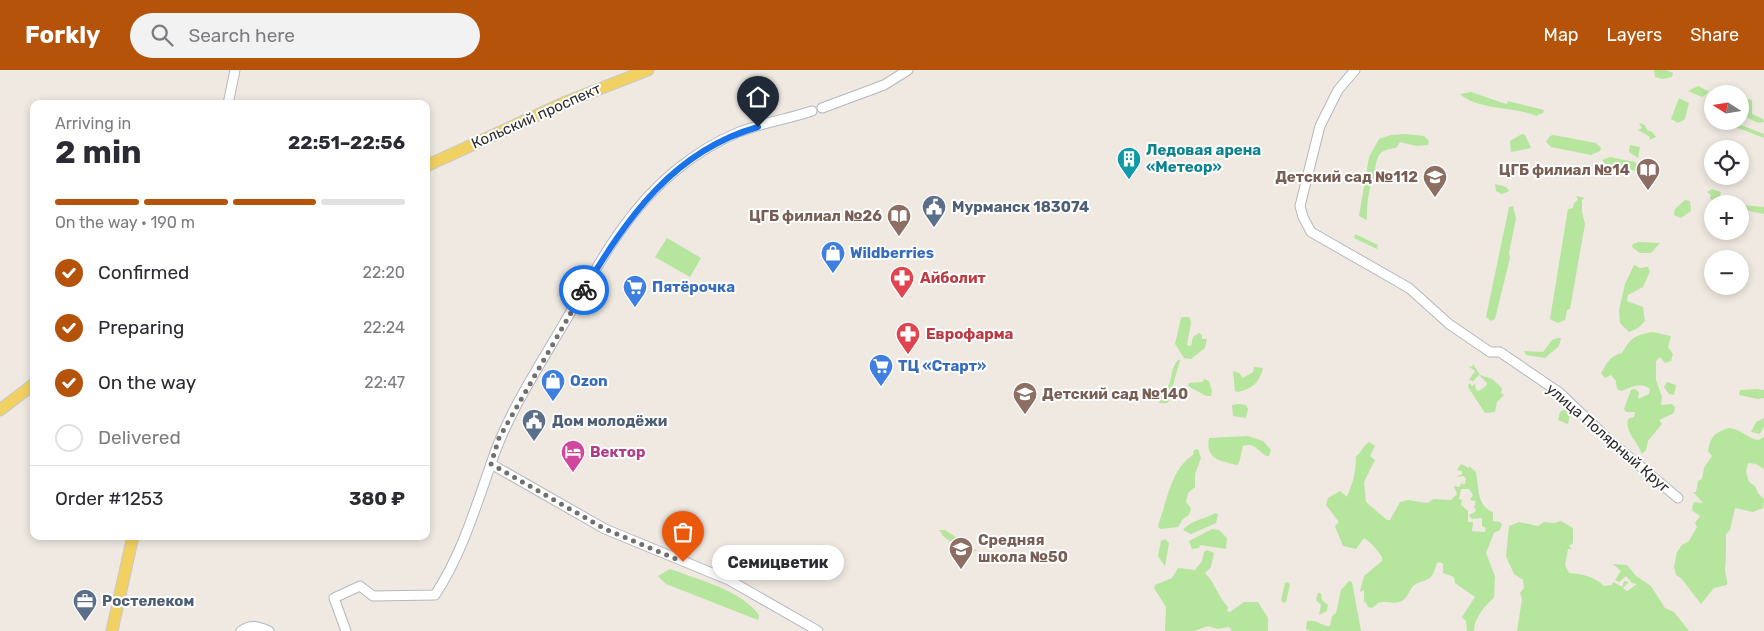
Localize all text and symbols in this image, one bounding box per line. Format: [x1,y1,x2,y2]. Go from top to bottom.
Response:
search box [130,13,480,58]
text: Forkly [25,21,100,49]
icon: search [148,21,176,49]
text: Search here [188,24,295,47]
text: Map [1544,24,1579,46]
text: Layers [1607,24,1662,46]
text: Share [1690,24,1739,46]
pin [737,76,779,127]
street label: Кольский проспект [468,79,604,153]
icon: home [744,83,772,111]
north arrow [1704,85,1749,130]
map controls [1704,85,1749,295]
text: Arriving in [55,114,131,133]
text: 22:51–22:56 [288,131,405,154]
text: 2 min [55,133,142,171]
button: locate [1704,140,1749,185]
place label: Ледовая арена «Метеор» [1146,141,1261,176]
building icon: Ледовая арена «Метеор» [1116,146,1142,180]
library icon: ЦГБ филиал №14 [1635,157,1661,191]
place label: ЦГБ филиал №14 [1499,161,1630,179]
school or university icon: Детский сад №112 [1422,164,1448,198]
place label: Детский сад №112 [1275,168,1418,186]
public building icon: Мурманск 183074 [921,194,947,228]
button: + [1704,195,1749,240]
place label: Мурманск 183074 [952,198,1089,216]
library icon: ЦГБ филиал №26 [886,203,912,237]
place label: ЦГБ филиал №26 [749,207,882,225]
text: On the way · 190 m [55,213,195,232]
shop icon: Wildberries [820,240,846,274]
place label: Wildberries [850,244,934,262]
button: − [1704,250,1749,295]
icon: check [55,259,83,287]
text: Confirmed [98,261,189,284]
text: 22:20 [363,263,405,282]
courier [559,265,609,315]
pharmacy icon: Айболит [889,265,915,299]
place label: Айболит [920,269,987,287]
supermarket icon: Пятёрочка [622,274,648,308]
icon: bike [570,276,598,304]
place label: Пятёрочка [652,278,735,296]
icon: check [55,314,83,342]
text: Preparing [98,316,184,339]
text: 22:24 [363,318,405,337]
pharmacy icon: Еврофарма [895,321,921,355]
place label: Еврофарма [926,325,1014,343]
supermarket icon: ТЦ «Старт» [868,353,894,387]
place label: ТЦ «Старт» [898,357,986,375]
shop icon: Ozon [540,368,566,402]
icon: check [55,369,83,397]
text: On the way [98,371,196,394]
place label: Ozon [570,372,608,390]
text: 22:47 [364,373,405,392]
street label: улица Полярный Круг [1543,380,1674,497]
school or university icon: Детский сад №140 [1012,381,1038,415]
place label: Детский сад №140 [1042,385,1188,403]
public building icon: Дом молодёжи [521,408,547,442]
place label: Дом молодёжи [552,412,667,430]
text: Delivered [98,426,181,449]
hotel icon: Вектор [560,439,586,473]
place label: Вектор [590,443,645,461]
text: Order #1253 [55,487,164,510]
text: 380 ₽ [349,487,405,510]
pin [662,511,704,562]
icon: bag [669,518,697,546]
place label: Средняя школа №50 [978,531,1068,566]
school or university icon: Средняя школа №50 [948,536,974,570]
callout: Семицветик [713,544,846,580]
text: Семицветик [728,553,828,572]
office icon: Ростелеком [72,588,98,622]
place label: Ростелеком [102,592,194,610]

